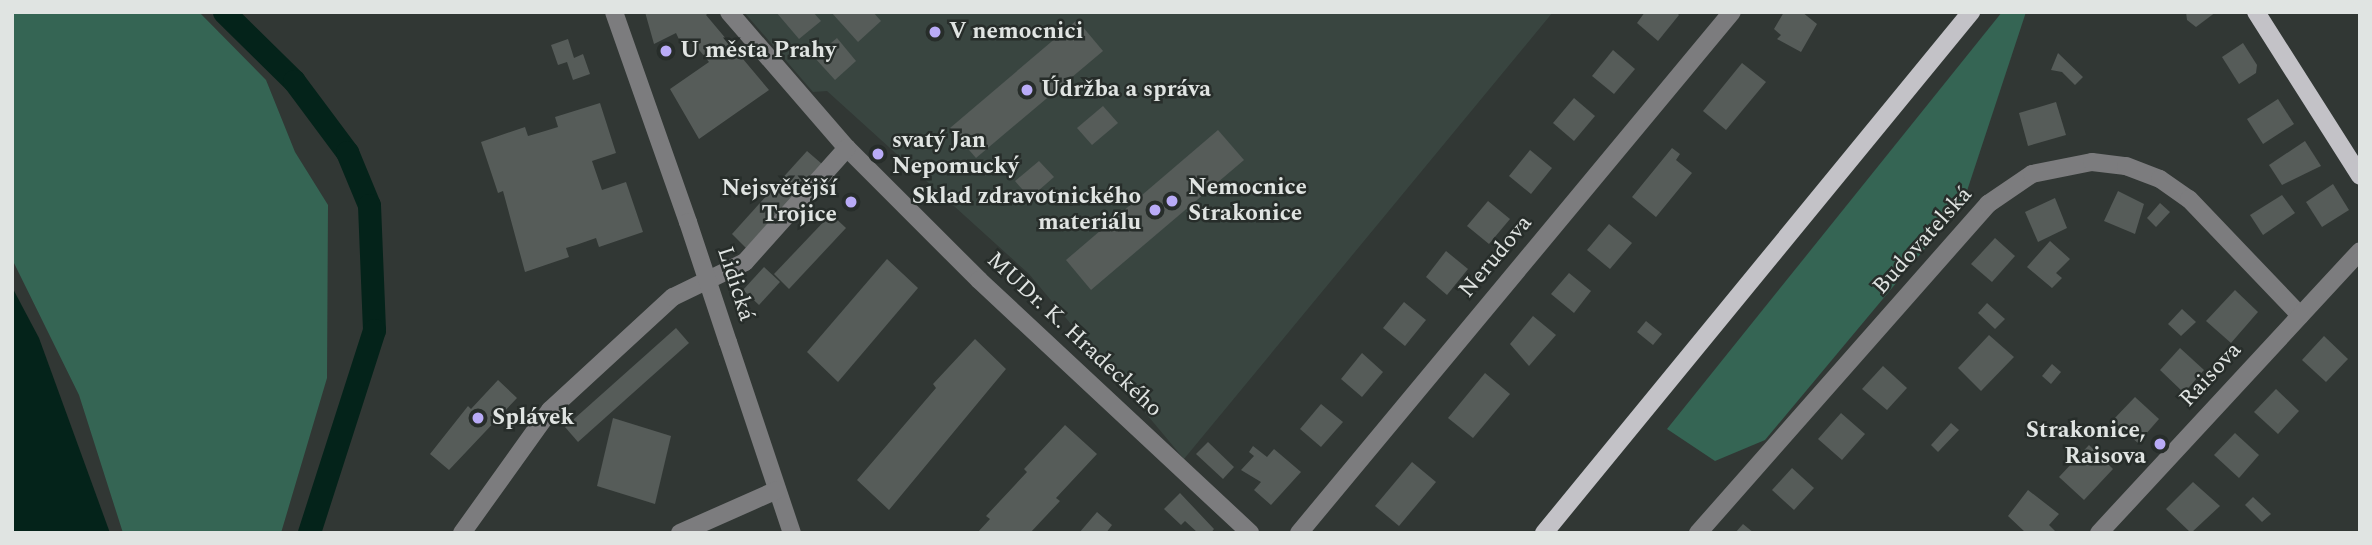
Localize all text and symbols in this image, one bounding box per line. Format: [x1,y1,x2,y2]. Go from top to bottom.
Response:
place label: V nemocnici [949,18,1083,46]
marker: V nemocnici [927,24,943,40]
place label: U města Prahy [680,37,836,65]
marker: U města Prahy [658,43,674,59]
place label: Údržba a správa [1041,76,1211,104]
marker: Údržba a správa [1019,82,1035,98]
place label: svatý Jan Nepomucký [892,127,1019,181]
marker: svatý Jan Nepomucký [870,146,886,162]
place label: Nemocnice Strakonice [1188,174,1307,228]
place label: Nejsvětější Trojice [722,175,837,229]
street label: Budovatelská [1867,181,1979,301]
place label: Sklad zdravotnického materiálu [912,183,1141,237]
marker: Nemocnice Strakonice [1162,191,1182,211]
marker: Nejsvětější Trojice [843,194,859,210]
marker: Sklad zdravotnického materiálu [1147,202,1163,218]
street label: Nerudova [1454,210,1538,304]
street label: Lidická [710,243,760,325]
street label: MUDr. K. Hradeckého [981,247,1167,423]
street label: Raisova [2174,337,2248,413]
place label: Splávek [492,404,574,432]
marker: Splávek [470,410,486,426]
place label: Strakonice, Raisova [2026,417,2146,471]
marker: Strakonice, Raisova [2152,436,2168,452]

